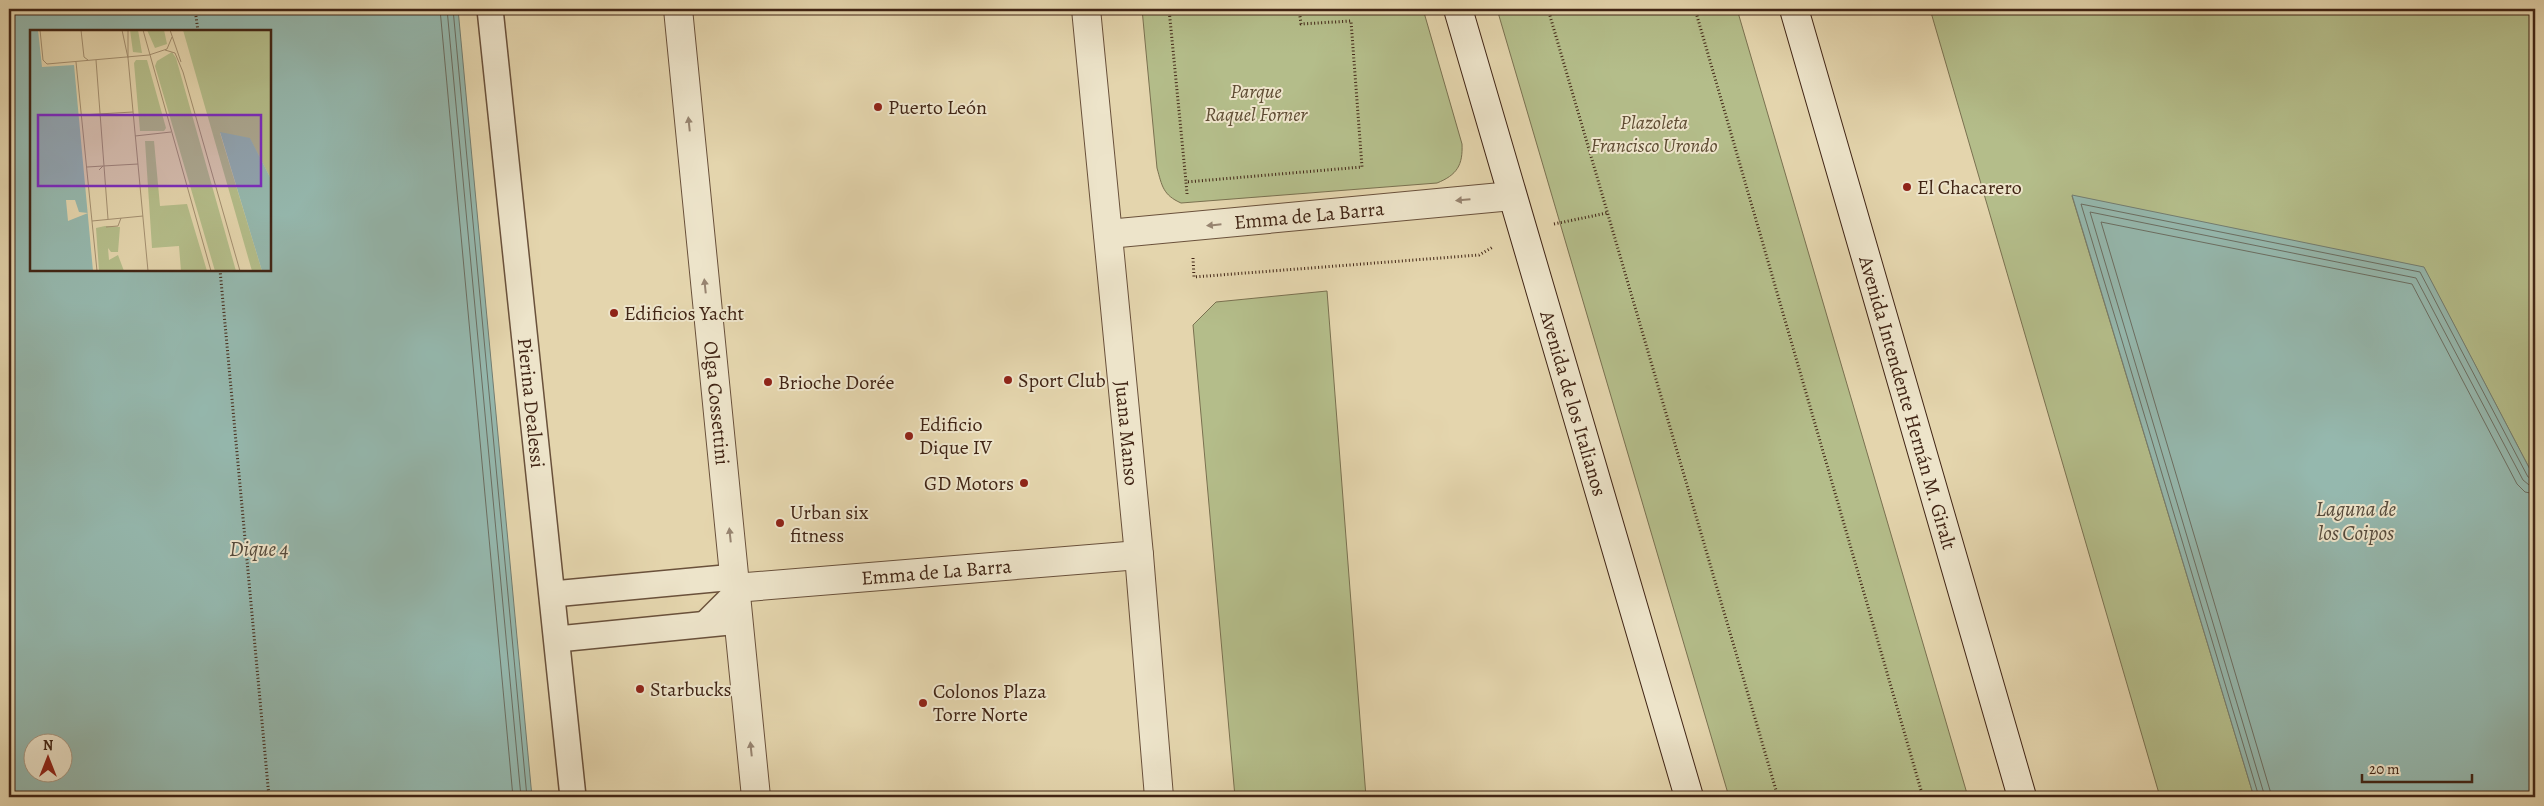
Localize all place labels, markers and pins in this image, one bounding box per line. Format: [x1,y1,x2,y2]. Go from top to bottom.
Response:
place label: Puerto León [888,94,987,121]
marker: Puerto León [872,101,884,113]
place label: El Chacarero [1917,174,2022,201]
marker: El Chacarero [1901,181,1913,193]
place label: Edificios Yacht [624,300,745,327]
marker: Edificios Yacht [608,307,620,319]
place label: Sport Club [1018,367,1106,394]
place label: Brioche Dorée [778,369,895,396]
marker: Sport Club [1002,374,1014,386]
marker: Brioche Dorée [762,376,774,388]
place label: Edificio Dique IV [919,411,993,461]
marker: Edificio Dique IV [903,430,915,442]
place label: GD Motors [924,470,1014,497]
marker: GD Motors [1018,477,1030,489]
place label: Urban six fitness [790,499,869,549]
marker: Urban six fitness [774,517,786,529]
place label: Starbucks [650,676,732,703]
place label: Colonos Plaza Torre Norte [933,678,1047,728]
marker: Starbucks [634,683,646,695]
marker: Colonos Plaza Torre Norte [917,697,929,709]

